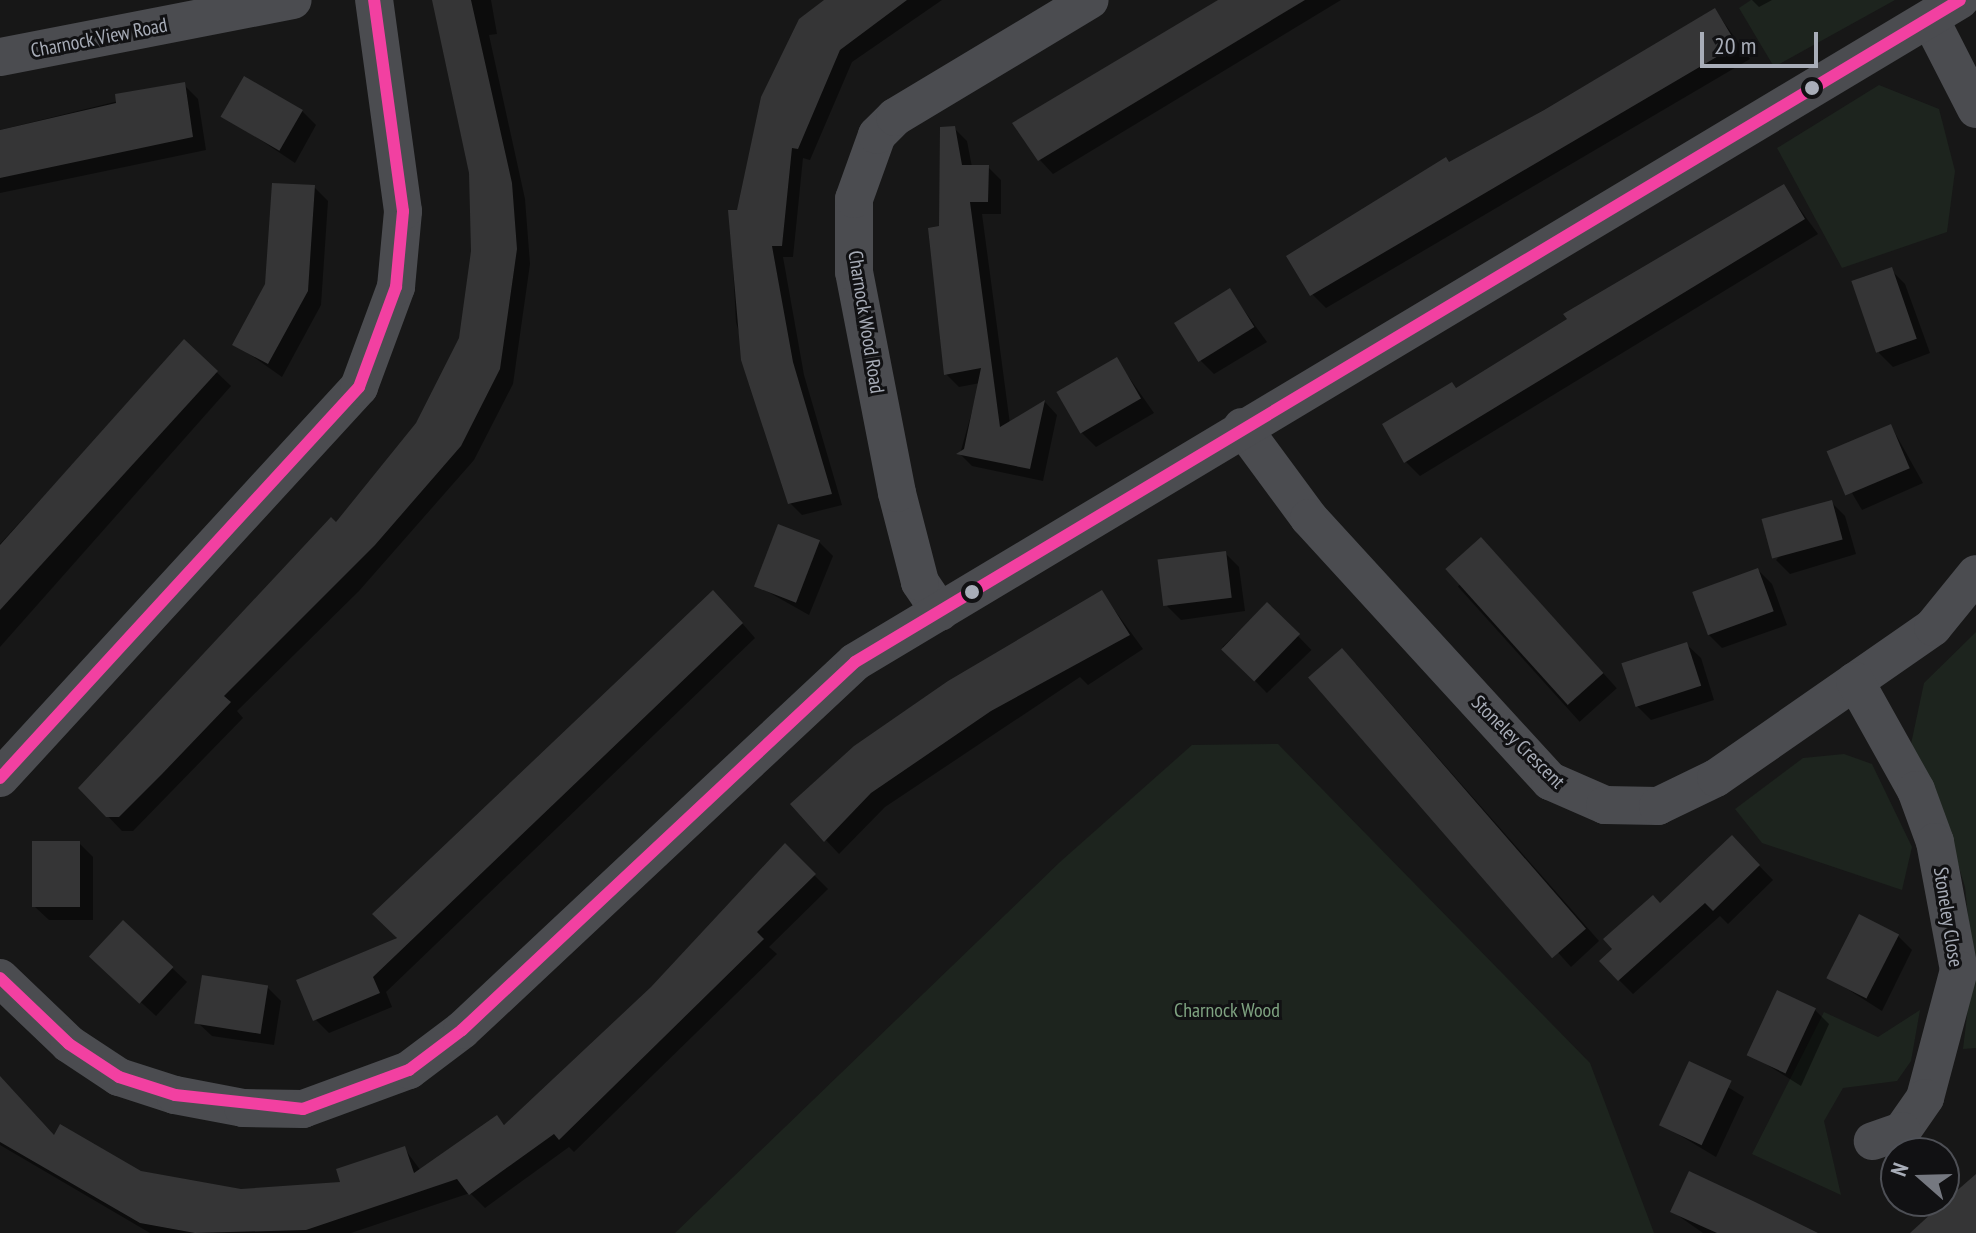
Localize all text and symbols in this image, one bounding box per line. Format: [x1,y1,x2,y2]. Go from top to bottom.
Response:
street label: Charnock View Road [28,13,170,63]
scale bar [1704,16,1822,66]
text: 20 m [1714,30,1756,61]
unlabelled marker [1804,80,1820,96]
street label: Charnock Wood Road [843,249,889,395]
unlabelled marker [964,584,980,600]
street label: Stoneley Crescent [1466,690,1570,794]
street label: Stoneley Close [1928,865,1968,969]
park label: Charnock Wood [1174,998,1280,1022]
north arrow [1880,1137,1960,1217]
text: N [1884,1159,1915,1180]

